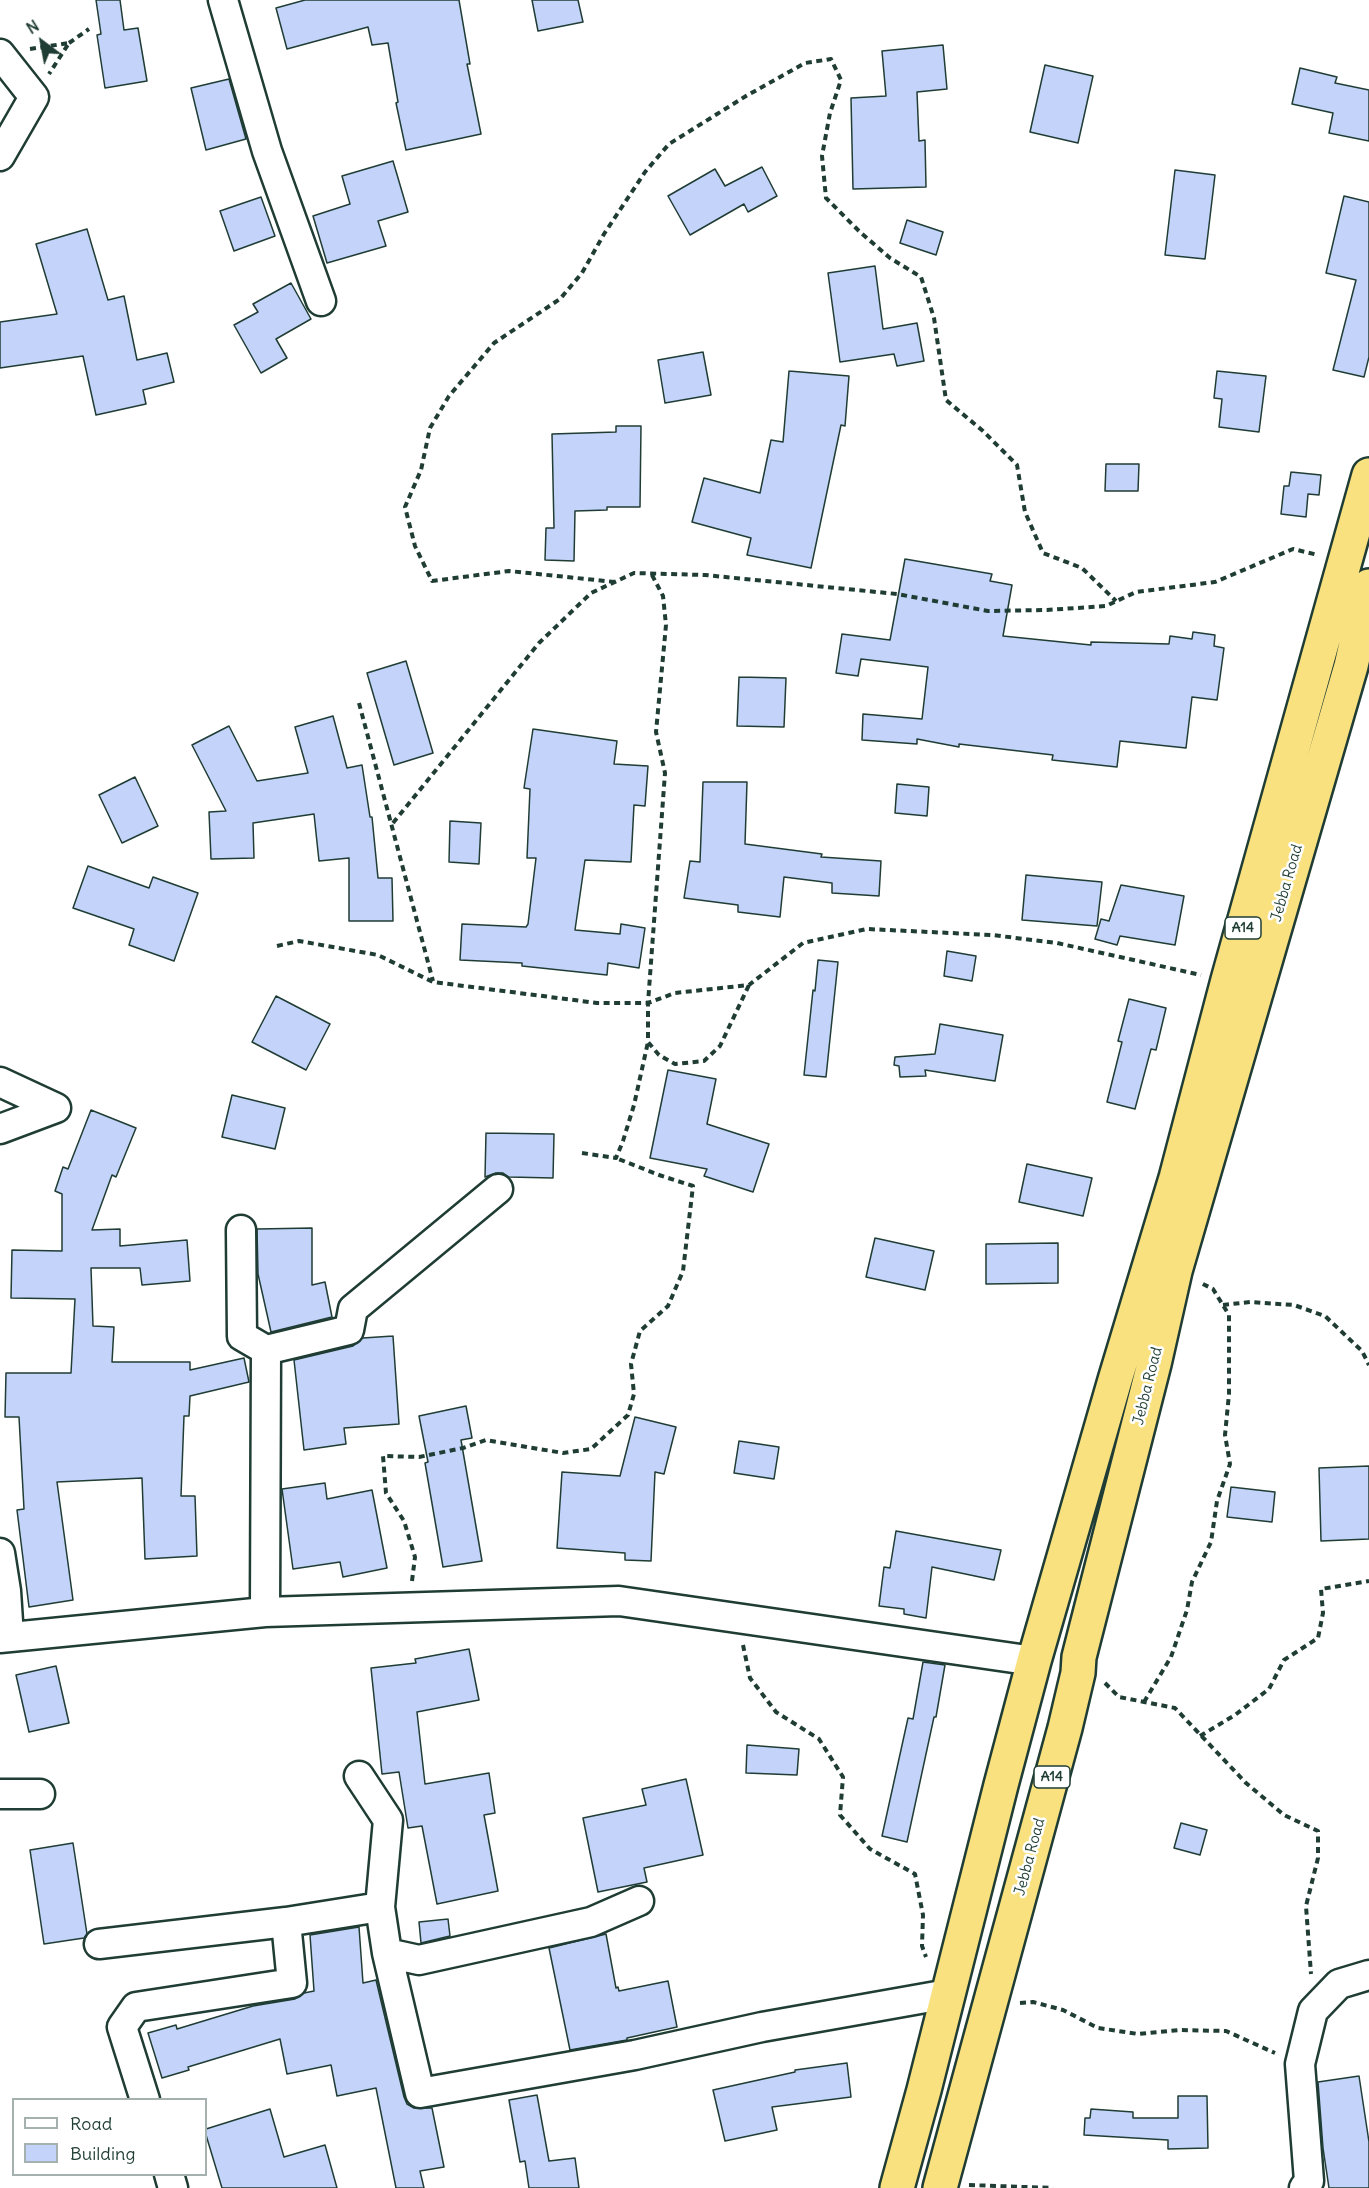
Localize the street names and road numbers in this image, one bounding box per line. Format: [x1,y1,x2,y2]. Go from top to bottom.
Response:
street label: Jebba Road [1267,842,1307,924]
road number: A14 [1225,917,1261,939]
street label: Jebba Road [1130,1345,1166,1427]
road number: A14 [1034,1766,1070,1788]
street label: Jebba Road [1011,1816,1049,1898]

